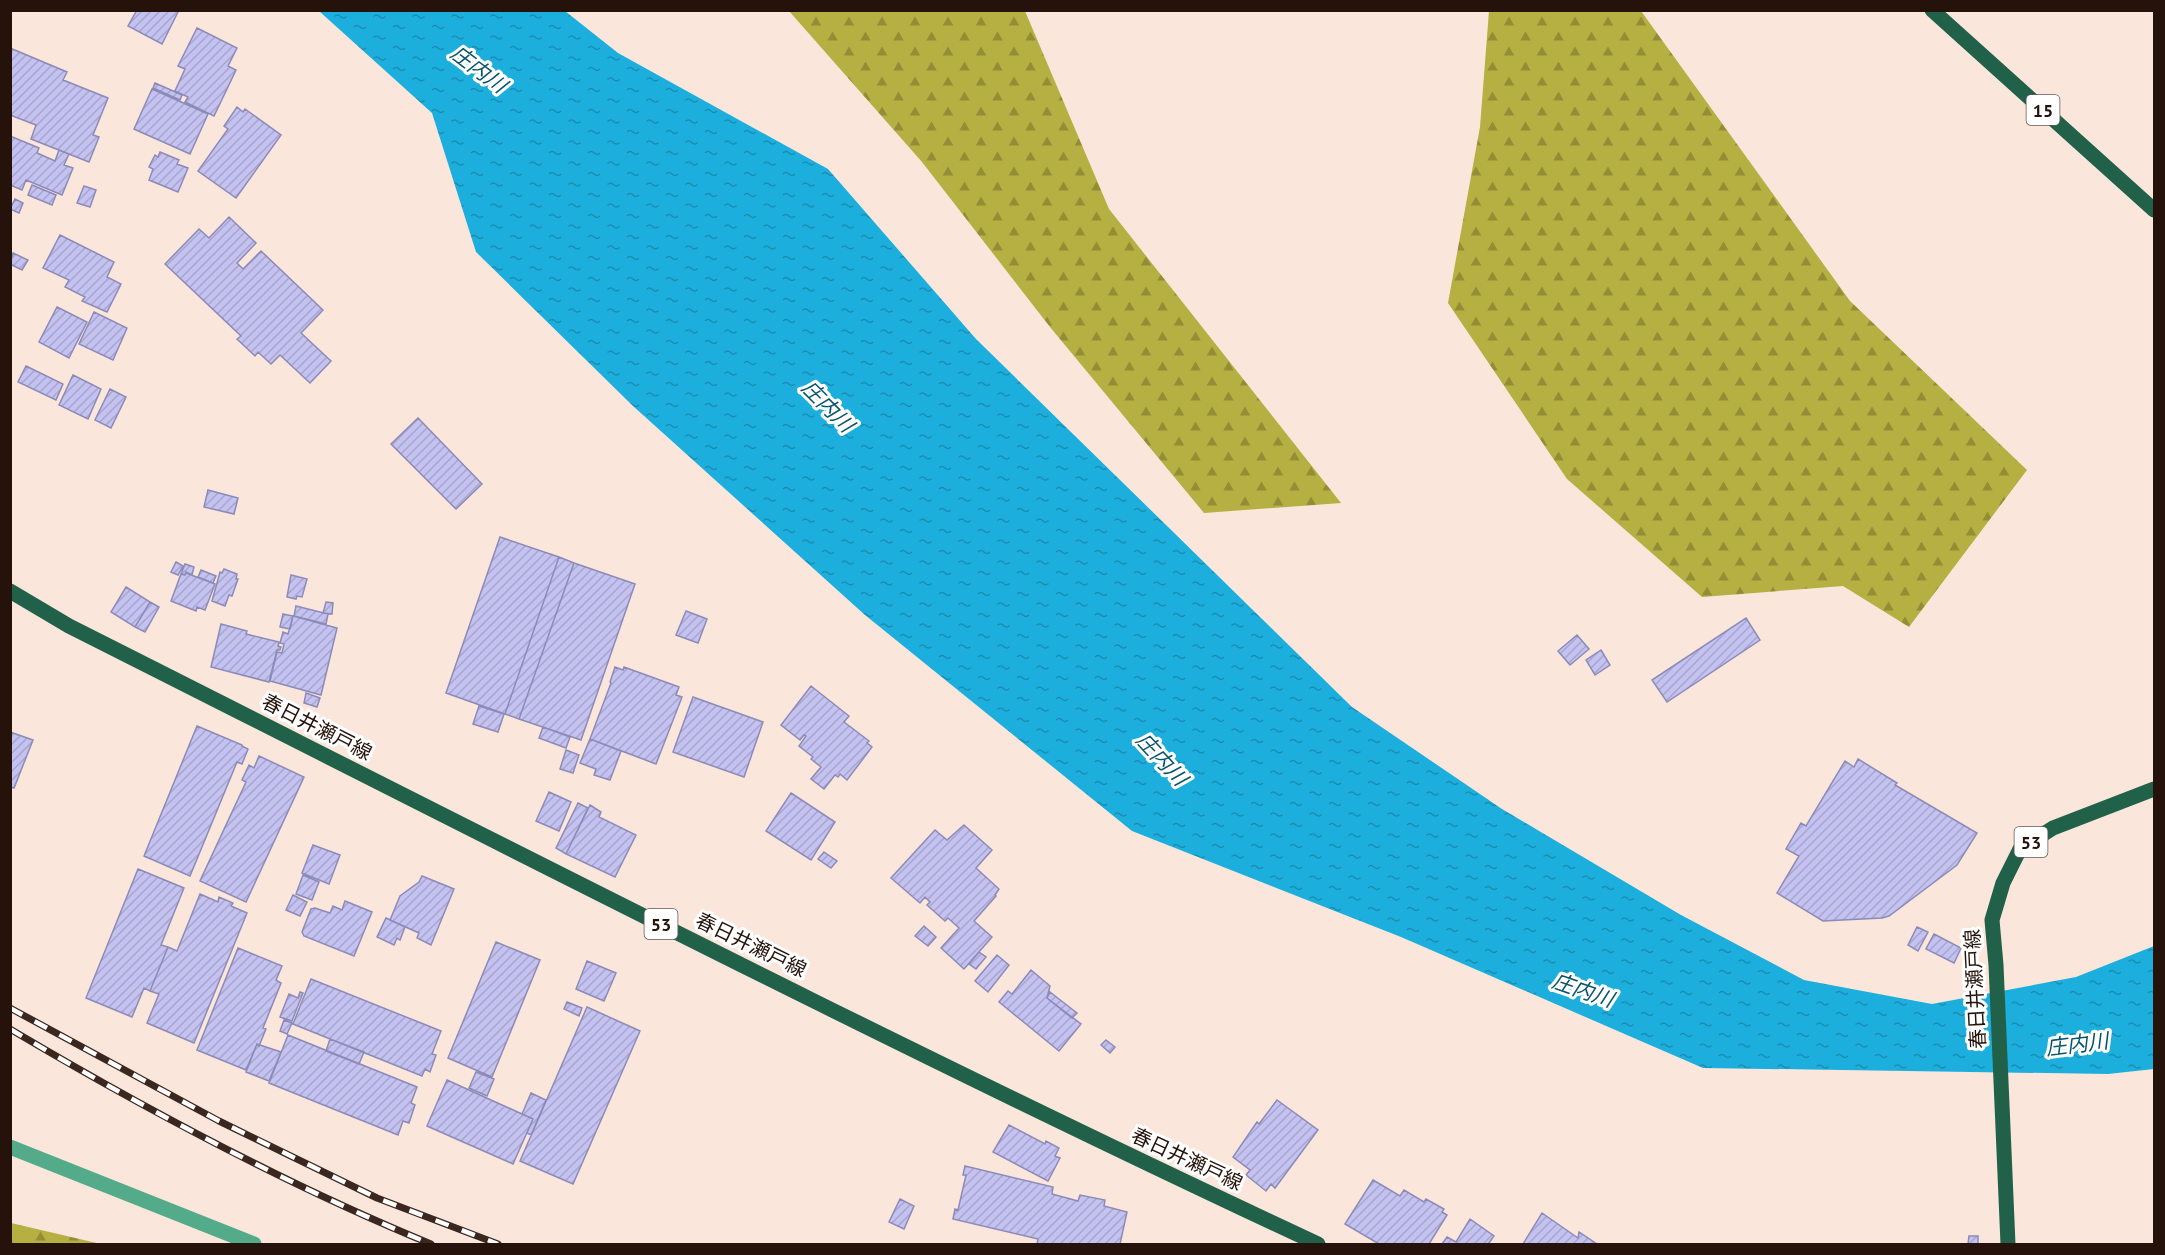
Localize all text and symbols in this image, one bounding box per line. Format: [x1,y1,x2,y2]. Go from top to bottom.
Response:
water label: 庄内川 [446,39,514,100]
road number: 15 [2026,95,2060,125]
water label: 庄内川 [796,374,861,439]
street label: 春日井瀬戸線 [258,688,376,766]
water label: 庄内川 [1131,727,1195,793]
road number: 53 [2014,827,2048,857]
street label: 春日井瀬戸線 [691,907,811,983]
road number: 53 [644,909,678,939]
street label: 春日井瀬戸線 [1959,928,1991,1050]
water label: 庄内川 [1549,967,1619,1014]
water label: 庄内川 [2044,1027,2112,1061]
street label: 春日井瀬戸線 [1127,1122,1247,1196]

